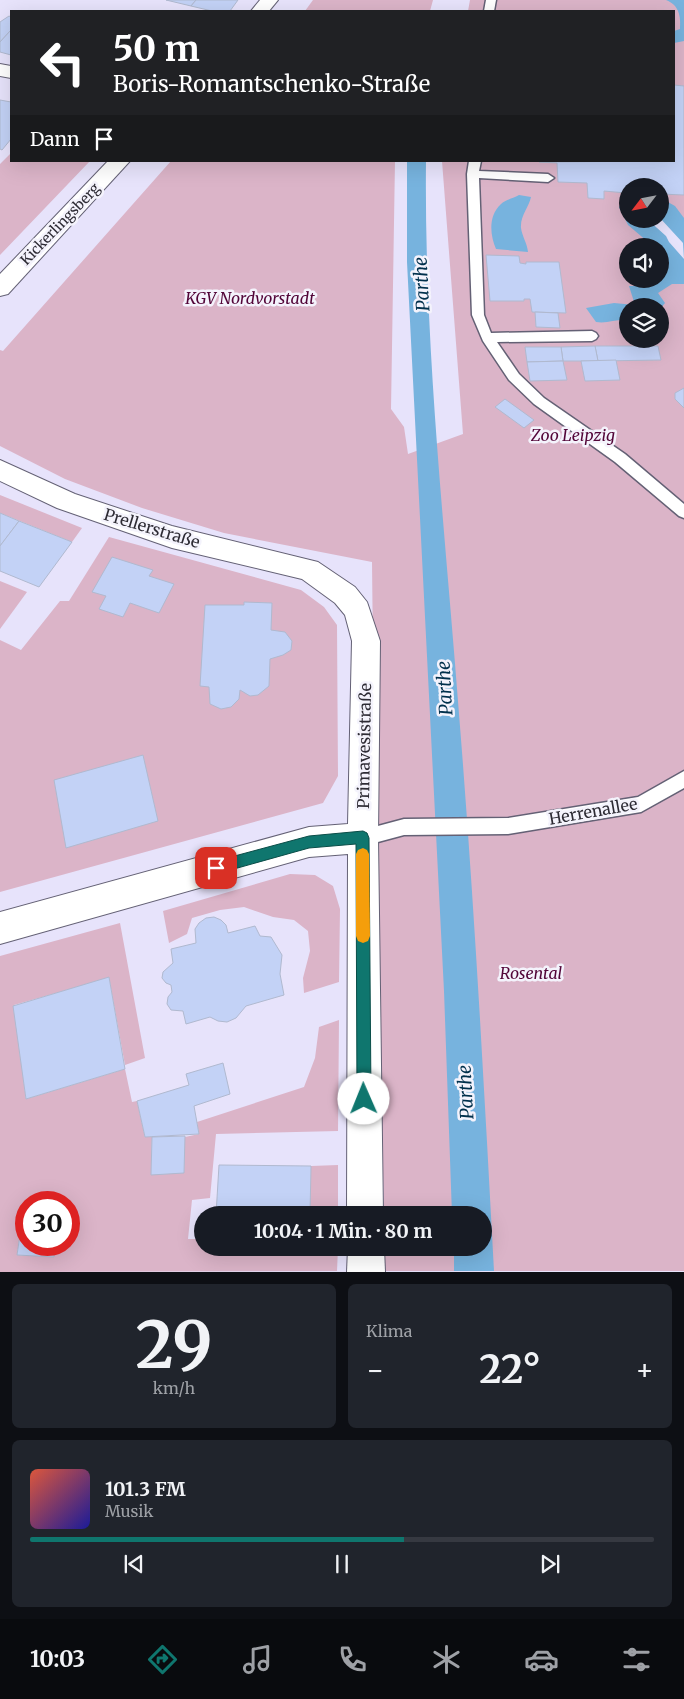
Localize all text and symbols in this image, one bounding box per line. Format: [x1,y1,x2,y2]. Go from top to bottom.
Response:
text: 50 m [113,27,200,71]
icon: left [30,30,95,95]
text: Boris-Romantschenko-Straße [113,70,430,98]
icon: arrive [90,125,118,153]
text: Dann [30,127,80,151]
north arrow [619,178,669,228]
map controls [619,178,669,348]
street label: Kickerlingsberg [16,179,104,269]
button: sound [619,238,669,288]
water label: Parthe [409,256,434,312]
park label: KGV Nordvorstadt [184,288,315,308]
button: layers [619,298,669,348]
park label: Zoo Leipzig [530,425,615,445]
street label: Prellerstraße [102,504,202,552]
water label: Parthe [432,660,457,716]
street label: Primavesistraße [353,683,375,809]
street label: Herrenallee [547,793,639,829]
pin [195,847,237,889]
icon: arrive [202,854,230,882]
park label: Rosental [500,963,563,983]
water label: Parthe [453,1064,478,1120]
position arrow [337,1072,389,1124]
speed limit sign: 30 [15,1191,80,1256]
text: 10:04 · 1 Min. · 80 m [254,1219,432,1243]
text: 29 [135,1304,213,1386]
text: Klima [366,1321,412,1341]
text: 22° [479,1346,541,1393]
text: − [366,1352,385,1388]
text: + [635,1352,654,1388]
text: km/h [153,1378,195,1398]
text: 101.3 FM [105,1477,186,1501]
text: Musik [105,1501,153,1521]
icon: previous [120,1550,148,1578]
icon: pause [328,1550,356,1578]
icon: next [536,1550,564,1578]
icon: directions [145,1642,180,1677]
icon: music [240,1642,275,1677]
icon: phone [335,1642,370,1677]
icon: climate [429,1642,464,1677]
icon: car [524,1642,559,1677]
icon: filters [619,1642,654,1677]
text: 10:03 [30,1645,85,1673]

